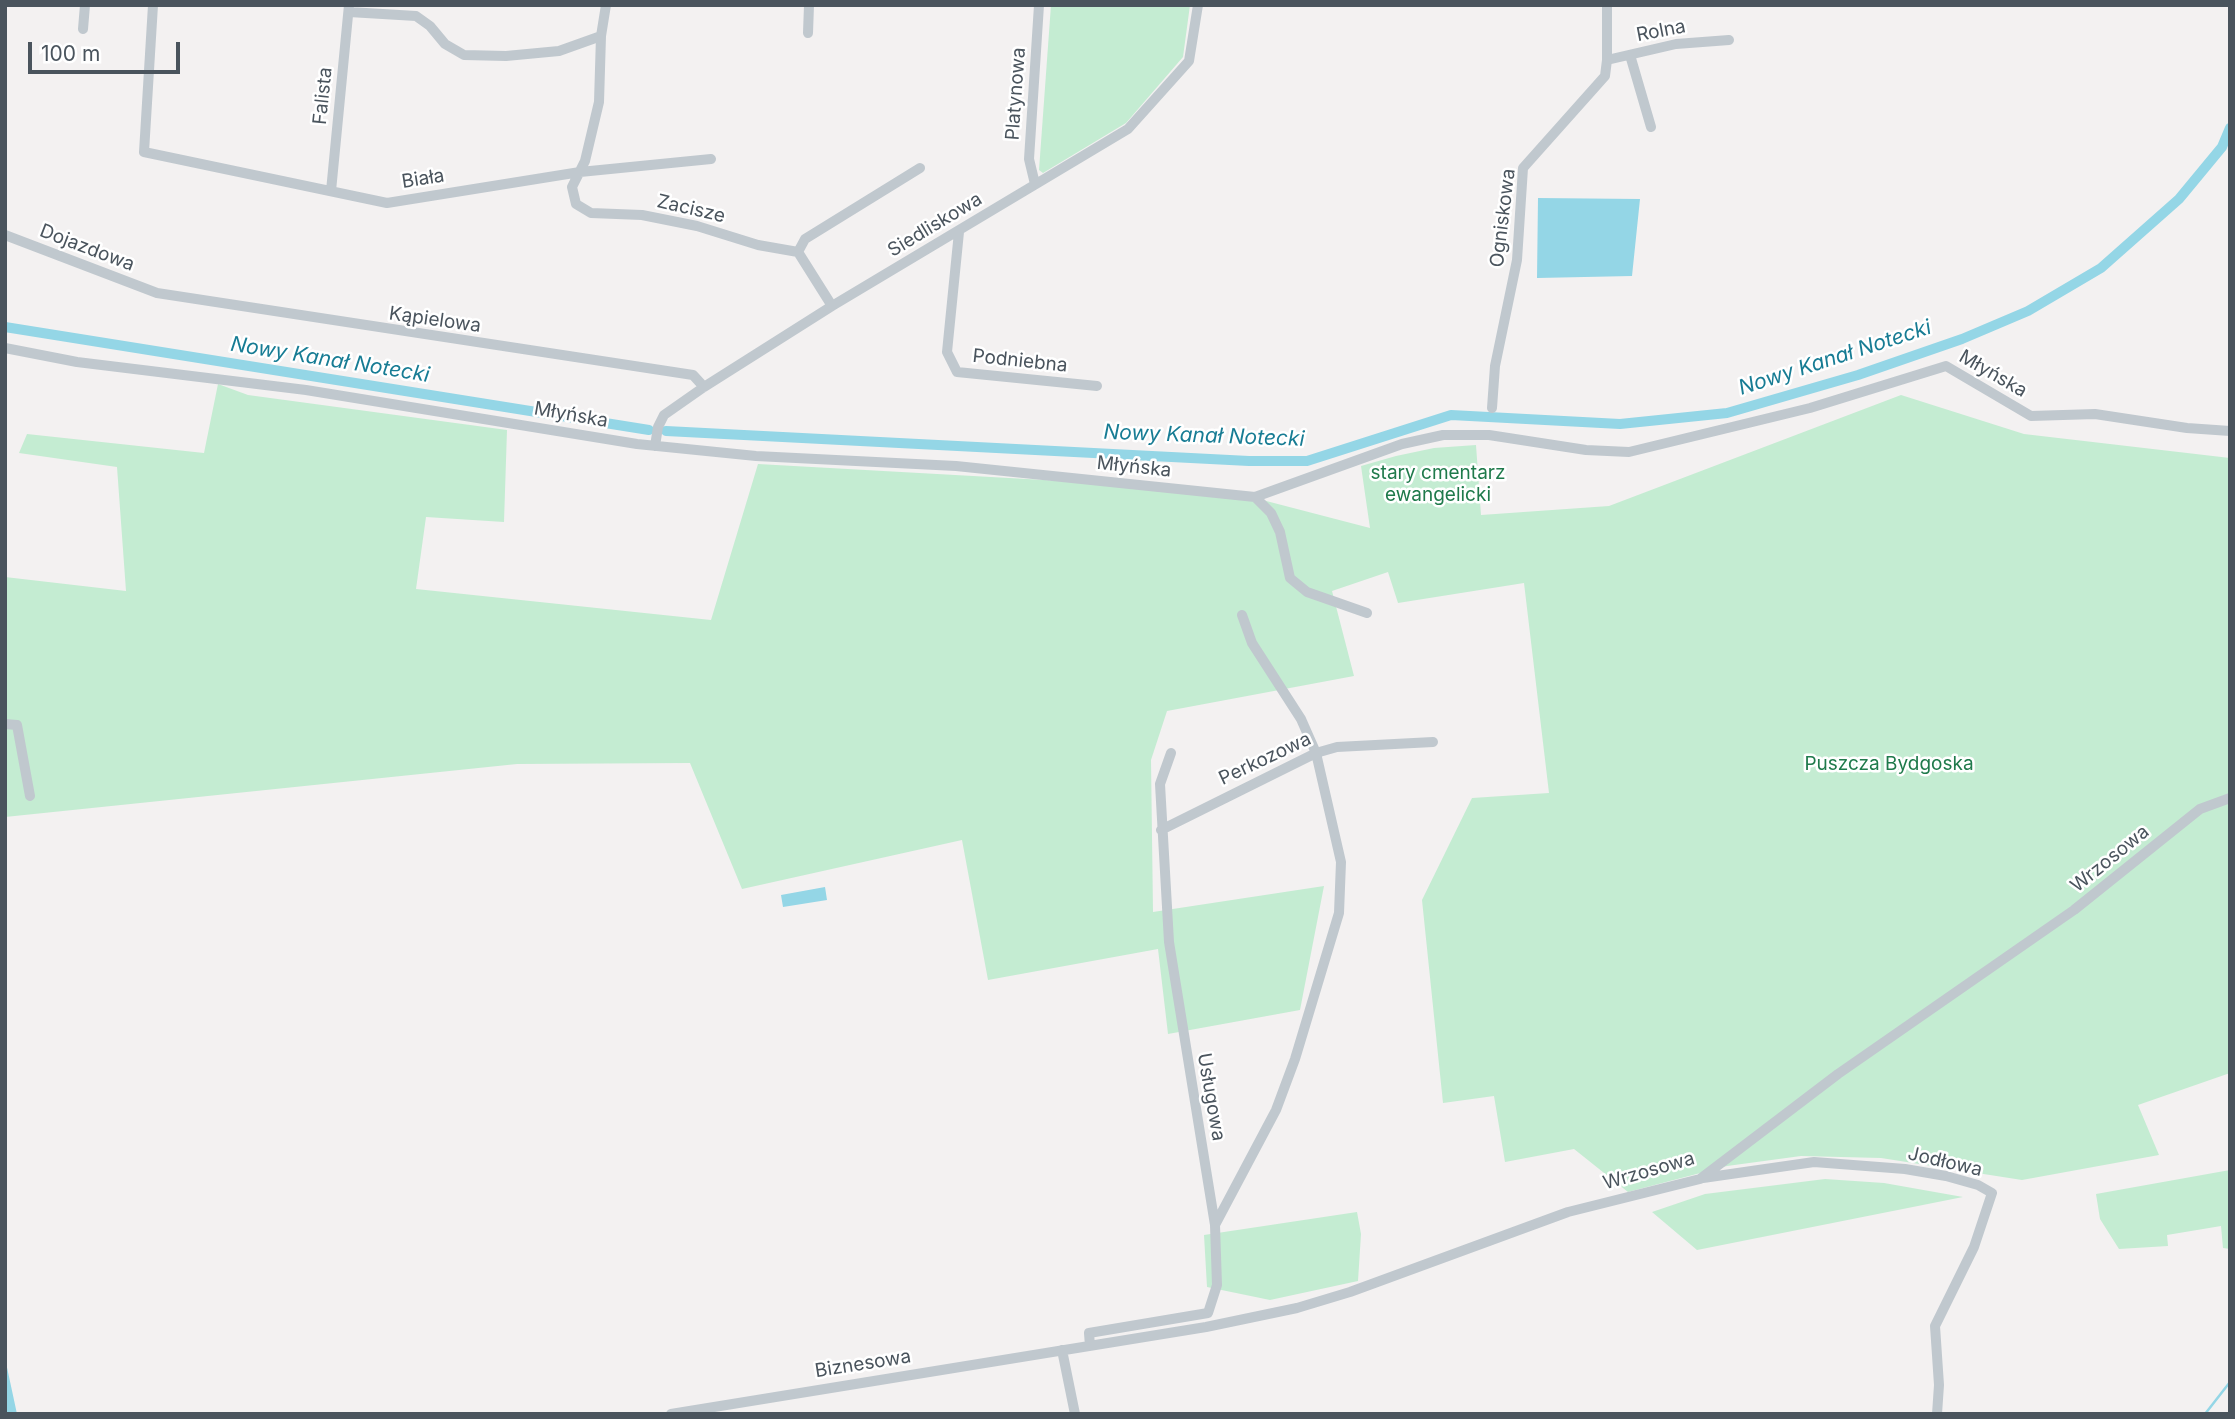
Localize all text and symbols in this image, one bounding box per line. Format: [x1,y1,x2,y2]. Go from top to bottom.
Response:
street label: Rolna [1634,15,1688,47]
scale bar [32,28,184,72]
text: 100 m [41,41,100,66]
street label: Platynowa [1001,47,1031,141]
street label: Falista [309,66,337,126]
street label: Biała [400,164,446,194]
street label: Ogniskowa [1486,167,1520,269]
street label: Siedliskowa [884,188,986,262]
street label: Zacisze [655,190,727,228]
street label: Dojazdowa [36,220,138,276]
street label: Kąpielowa [388,302,482,338]
water label: Nowy Kanał Notecki [1735,315,1935,401]
water label: Nowy Kanał Notecki [229,332,431,388]
street label: Podniebna [971,345,1069,377]
street label: Młyńska [1955,345,2031,403]
street label: Młyńska [532,397,610,433]
water label: Nowy Kanał Notecki [1103,420,1305,452]
street label: Młyńska [1096,452,1172,482]
park label: stary cmentarz ewangelicki [1371,462,1505,506]
street label: Perkozowa [1215,728,1315,790]
park label: Puszcza Bydgoska [1804,753,1974,775]
street label: Wrzosowa [2066,821,2154,897]
street label: Usługowa [1192,1051,1230,1143]
street label: Jodłowa [1906,1142,1984,1182]
street label: Wrzosowa [1601,1147,1697,1195]
street label: Biznesowa [813,1345,913,1383]

